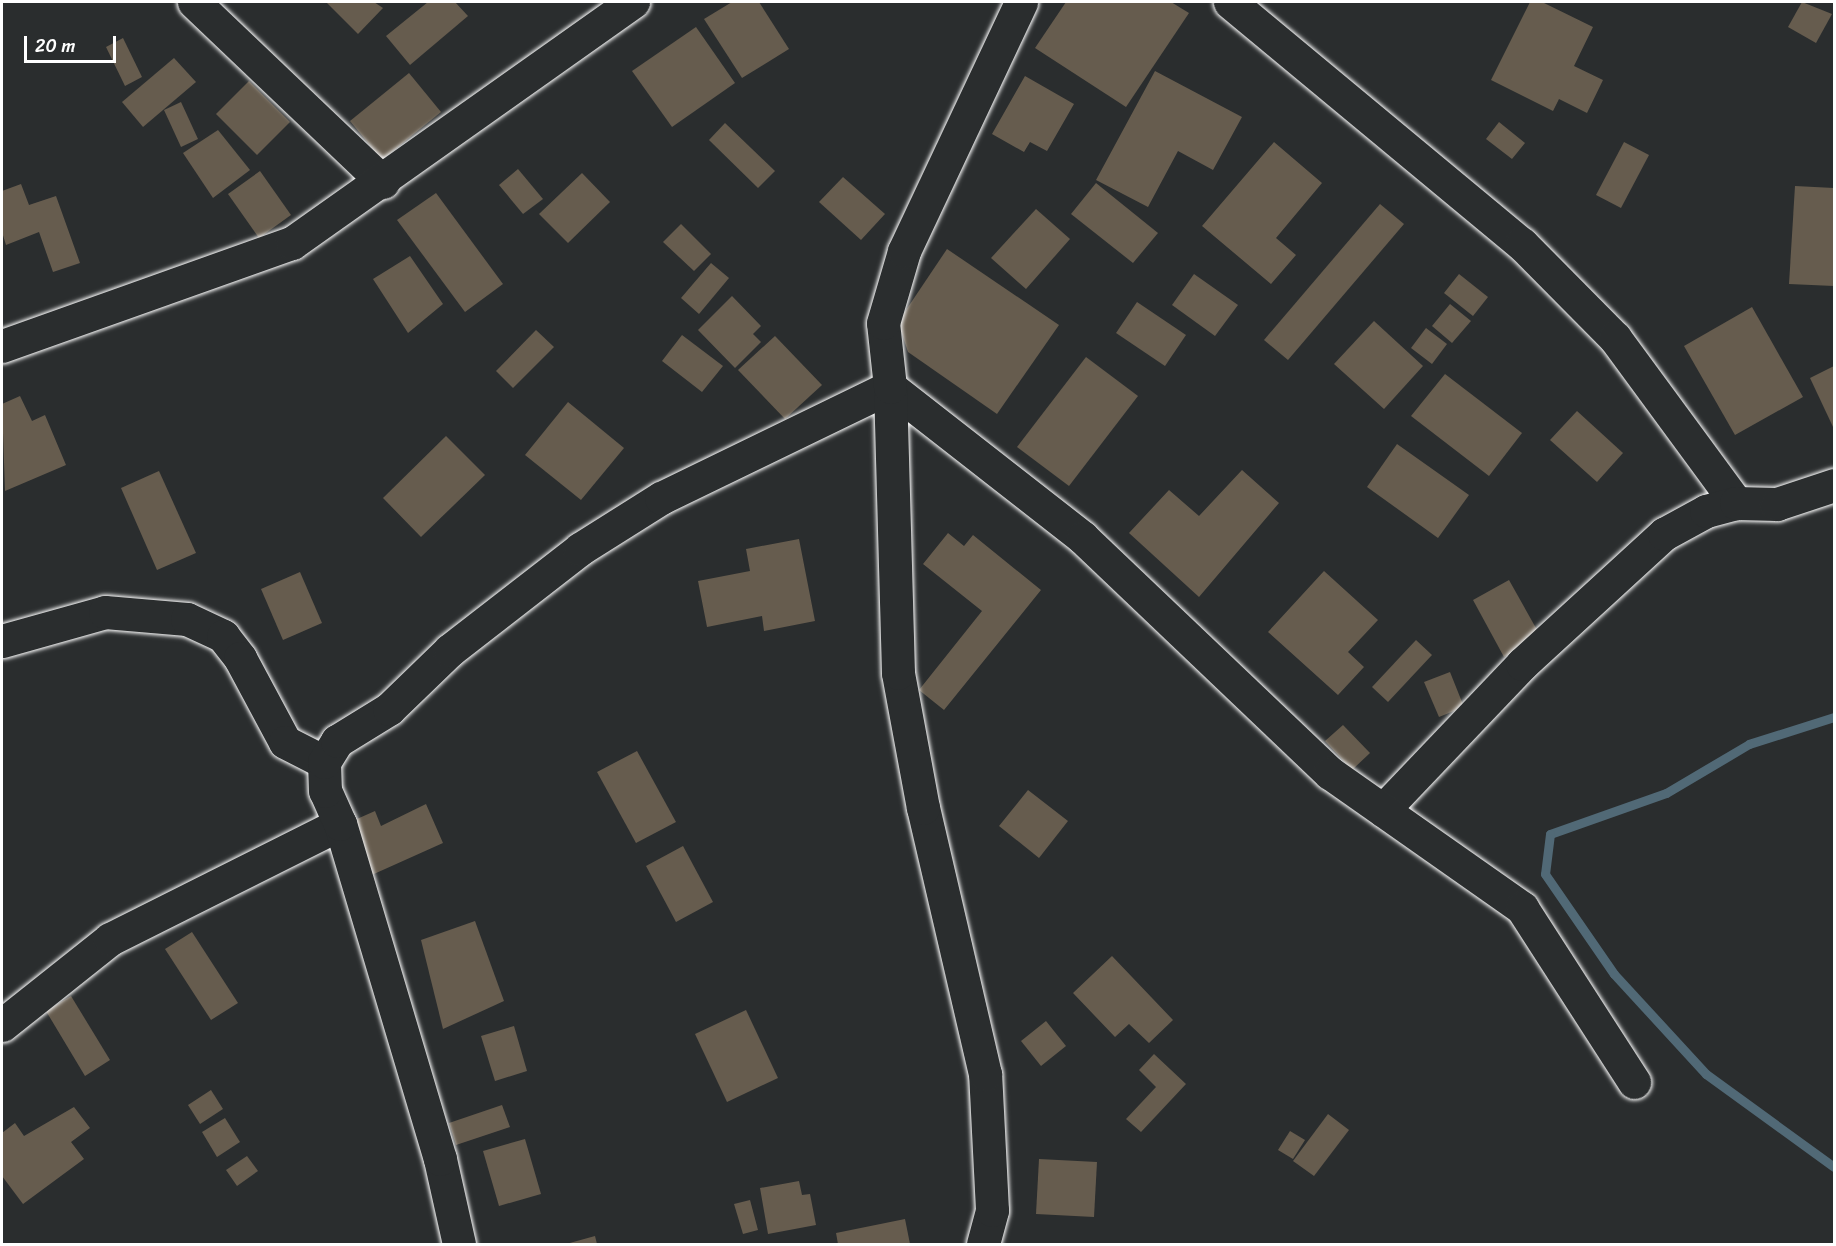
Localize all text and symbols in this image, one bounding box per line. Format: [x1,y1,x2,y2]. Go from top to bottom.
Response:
scale bar [27,24,118,62]
text: 20 m [35,30,75,62]

